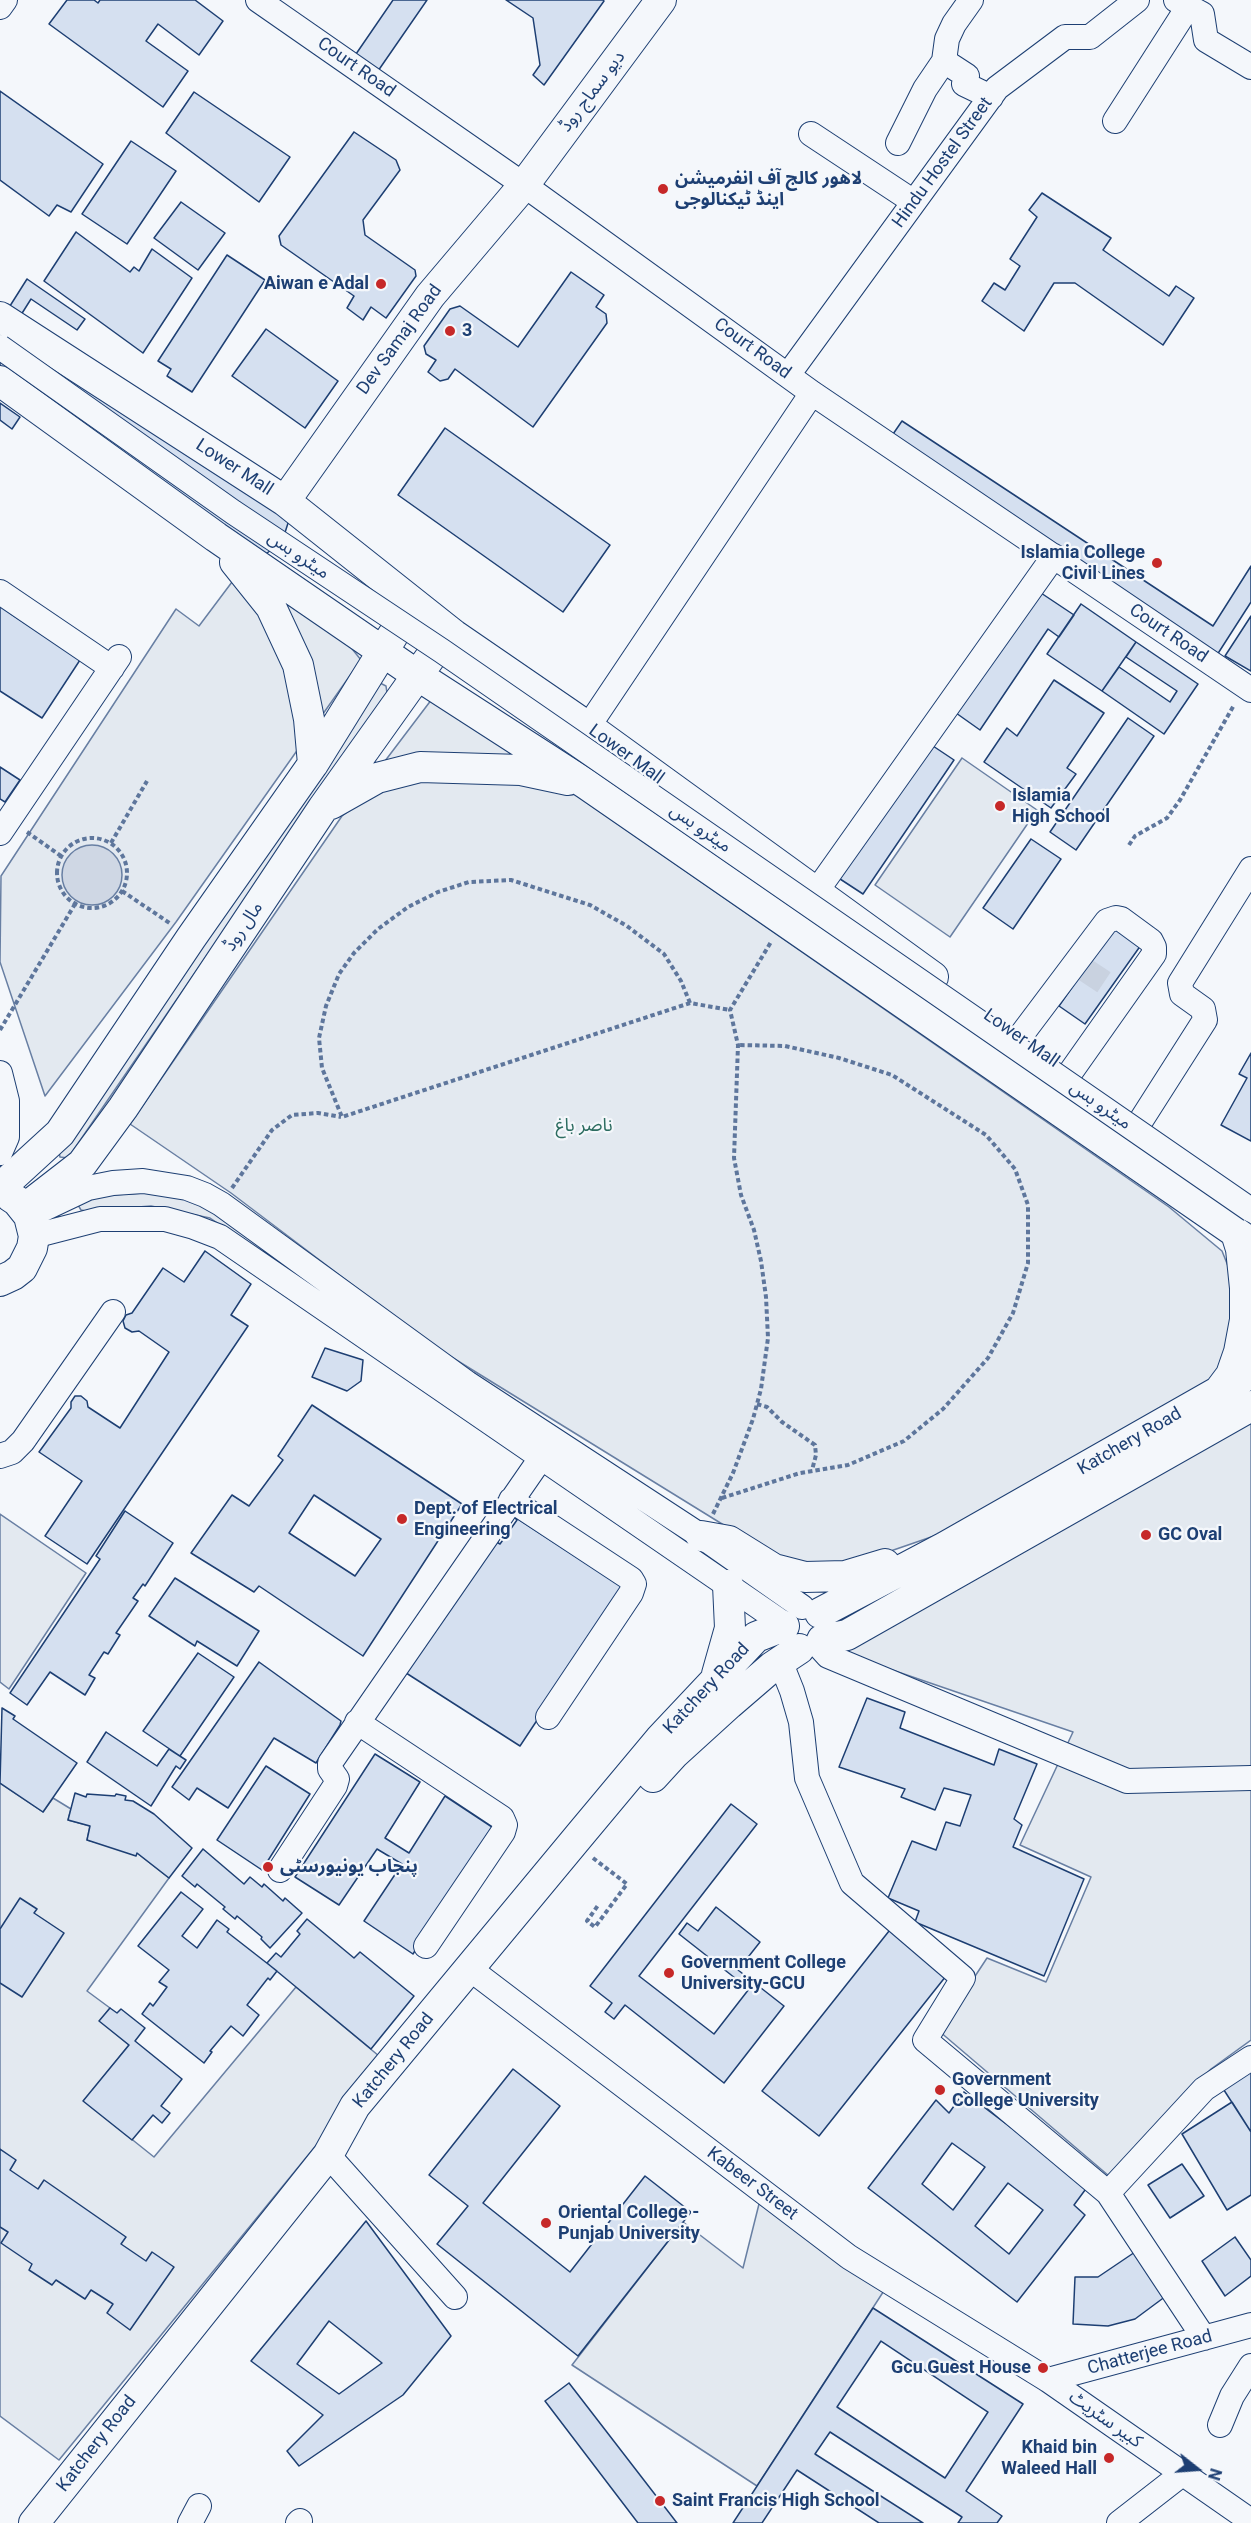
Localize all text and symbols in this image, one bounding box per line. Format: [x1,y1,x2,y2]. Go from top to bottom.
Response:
street label: Court Road [313,33,399,103]
street label: دیو سماج روڈ [556,47,630,137]
street label: Hindu Hostel Street [888,94,998,232]
place label: لاھور کالج آف انفرمیشن اینڈ ٹیکنالوجی [675,168,862,210]
marker: لاھور کالج آف انفرمیشن اینڈ ٹیکنالوجی [656,182,670,196]
place label: Aiwan e Adal [264,273,369,295]
marker: Aiwan e Adal [374,277,388,291]
street label: Dev Samaj Road [353,281,447,399]
street label: Court Road [709,314,795,384]
place label: 3 [462,320,472,342]
marker: 3 [443,324,457,338]
street label: Lower Mall [191,435,277,501]
street label: میٹرو بس [263,527,333,585]
place label: Islamia College Civil Lines [1020,542,1145,584]
marker: Islamia College Civil Lines [1150,556,1164,570]
street label: Court Road [1125,600,1211,668]
street label: Lower Mall [584,720,668,790]
place label: Islamia High School [1012,785,1110,828]
marker: Islamia High School [993,799,1007,813]
street label: میٹرو بس [665,800,735,858]
street label: مال روڈ [220,898,268,956]
street label: Lower Mall [979,1005,1063,1073]
street label: میٹرو بس [1065,1077,1135,1135]
park label: ناصر باغ [555,1115,613,1137]
street label: Katchery Road [1074,1404,1186,1480]
place label: Dept. of Electrical Engineering [414,1498,558,1540]
marker: Dept. of Electrical Engineering [395,1512,409,1526]
place label: GC Oval [1158,1524,1222,1546]
marker: GC Oval [1139,1528,1153,1542]
street label: Katchery Road [659,1639,755,1739]
place label: پنجاب یونیورسٹی [280,1856,418,1878]
marker: پنجاب یونیورسٹی [261,1860,275,1874]
place label: Government College University-GCU [681,1952,846,1994]
marker: Government College University-GCU [662,1966,676,1980]
street label: Katchery Road [349,2009,439,2113]
place label: Government College University [952,2069,1099,2112]
marker: Government College University [933,2083,947,2097]
street label: Kabeer Street [702,2143,802,2225]
place label: Oriental College - Punjab University [558,2202,700,2244]
marker: Oriental College - Punjab University [539,2216,553,2230]
street label: Chatterjee Road [1085,2326,1215,2380]
place label: Gcu Guest House [891,2357,1031,2379]
marker: Gcu Guest House [1036,2361,1050,2375]
street label: کبیر سٹریٹ [1064,2387,1146,2453]
street label: Katchery Road [53,2391,141,2497]
place label: Khaid bin Waleed Hall [1001,2437,1097,2480]
north arrow [1167,2439,1227,2499]
marker: Khaid bin Waleed Hall [1102,2451,1116,2465]
text: N [1204,2466,1225,2483]
place label: Saint Francis High School [672,2490,880,2512]
marker: Saint Francis High School [653,2494,667,2508]

